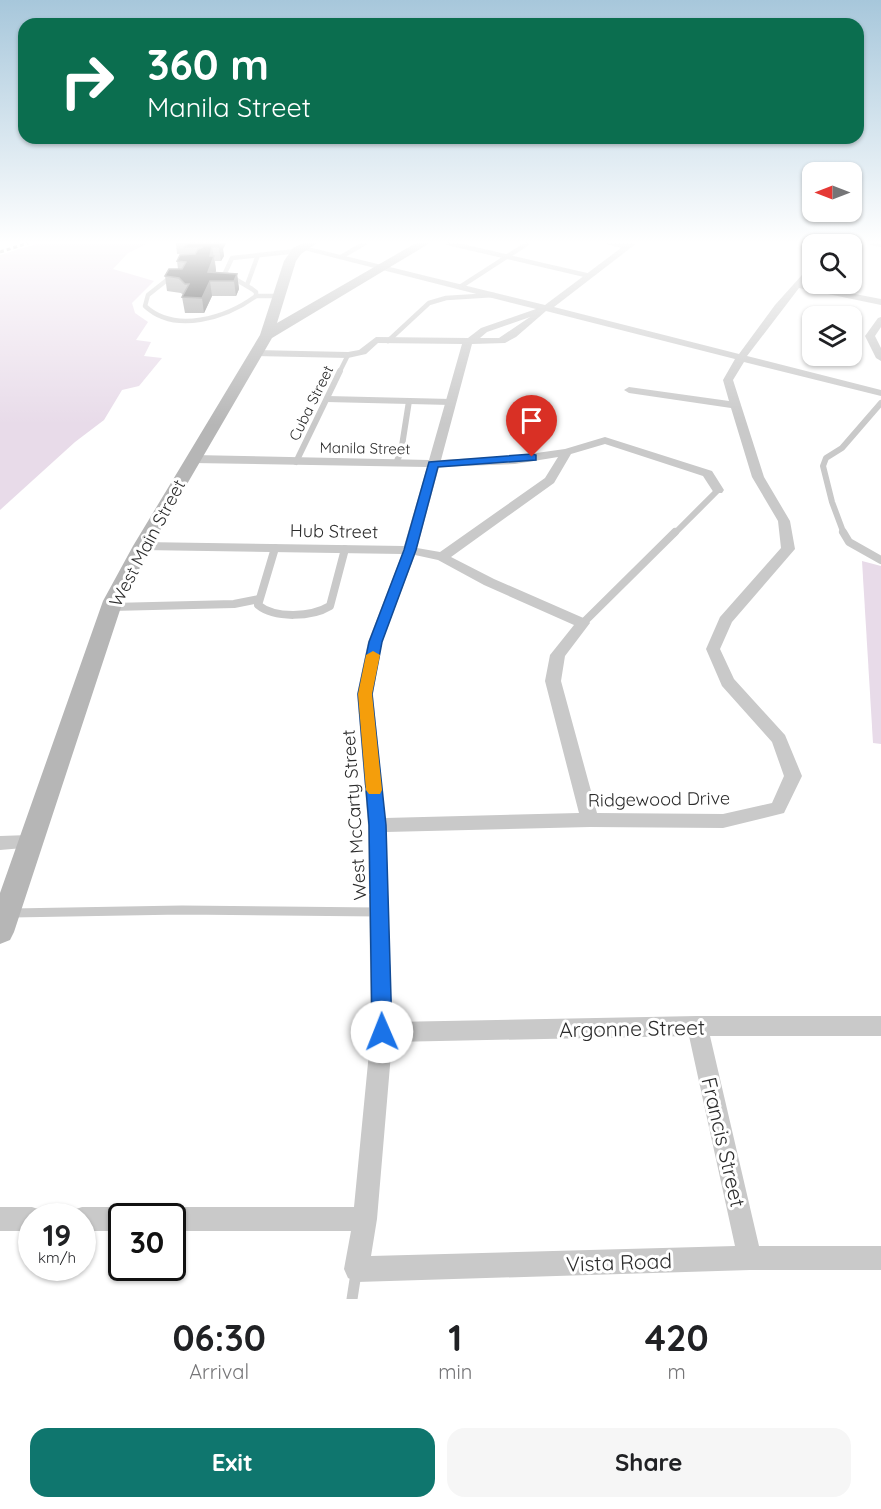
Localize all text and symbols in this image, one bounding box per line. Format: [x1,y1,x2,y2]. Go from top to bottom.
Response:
text: 360 m [147,38,269,91]
icon: right [48,42,126,120]
text: Manila Street [147,90,311,124]
north arrow [802,162,862,222]
map controls [802,162,862,366]
button: search [802,234,862,294]
button: layers [802,306,862,366]
street label: Cuba Street [285,362,337,444]
pin [506,395,557,457]
icon: arrive [515,404,548,437]
street label: Manila Street [319,438,411,458]
street label: West Main Street [104,475,190,611]
street label: Hub Street [290,519,378,543]
street label: West McCarty Street [337,729,371,901]
street label: Ridgewood Drive [588,786,730,812]
position arrow [350,1000,414,1064]
street label: Argonne Street [559,1014,705,1042]
street label: Francis Street [696,1074,752,1210]
speed limit sign: 30 [108,1203,186,1281]
text: 19 [43,1216,71,1254]
street label: Vista Road [566,1247,672,1277]
text: km/h [38,1248,76,1267]
text: 06:30 [172,1315,266,1360]
text: 1 [448,1315,462,1360]
text: 420 [645,1315,709,1360]
text: Arrival [189,1359,249,1384]
text: min [438,1359,472,1384]
text: m [667,1359,686,1384]
button: Exit [30,1428,435,1497]
button: Share [447,1428,851,1497]

